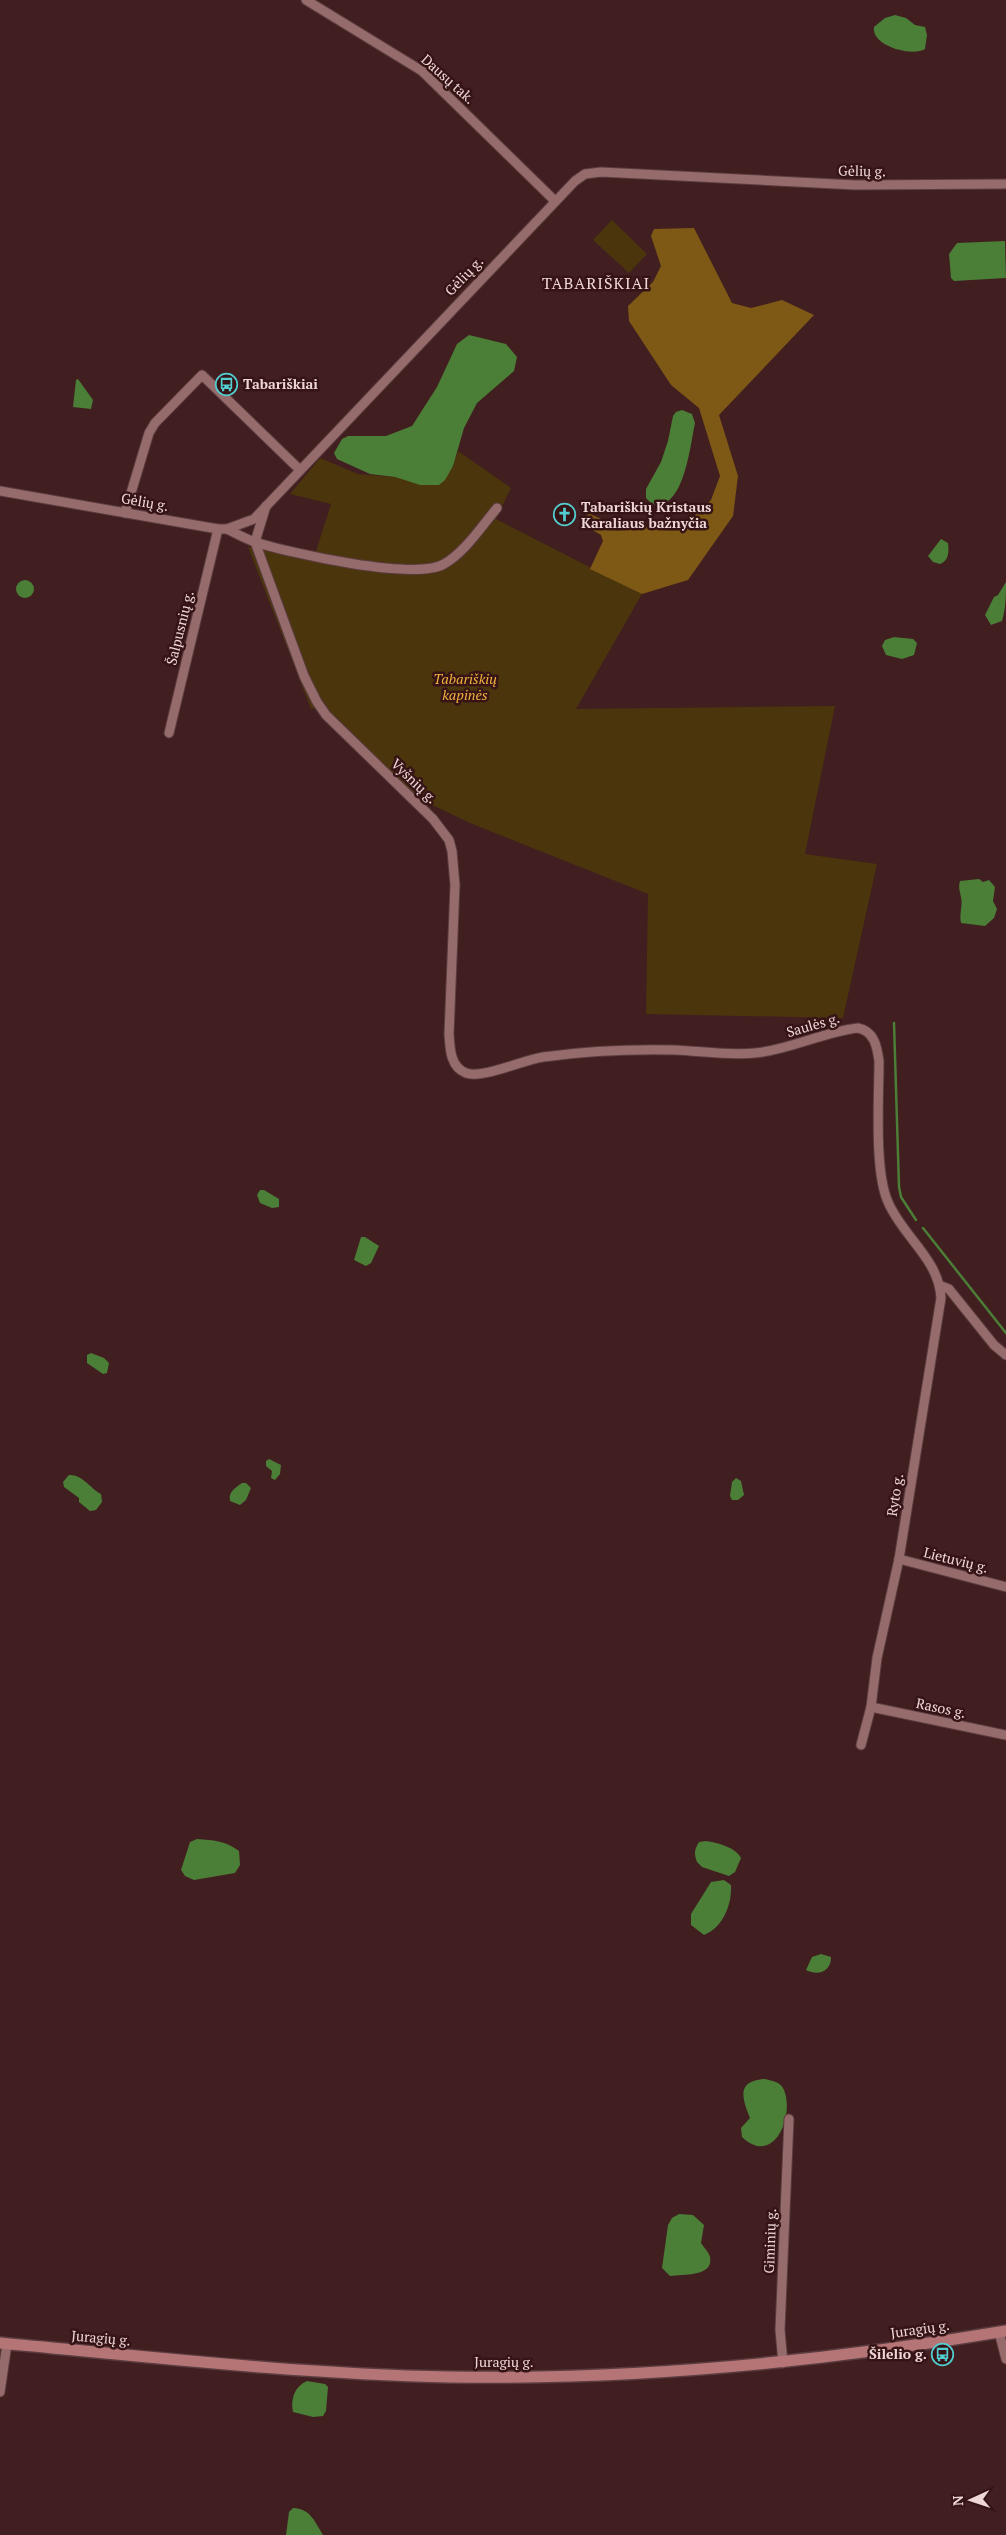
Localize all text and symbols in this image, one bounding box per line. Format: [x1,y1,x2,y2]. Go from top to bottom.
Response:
street label: Dausų tak. [417,50,479,108]
street label: Gėlių g. [838,161,886,180]
street label: Gėlių g. [440,252,487,299]
district label: TABARIŠKIAI [542,272,650,294]
bus stop icon: Tabariškiai [215,372,239,396]
place label: Tabariškiai [243,374,318,393]
street label: Gėlių g. [120,488,170,515]
place label: Tabariškių Kristaus Karaliaus bažnyčia [581,497,711,532]
church icon: Tabariškių Kristaus Karaliaus bažnyčia [553,503,577,527]
street label: Šalpusnių g. [161,589,198,667]
park label: Tabariškių kapinės [433,669,497,704]
street label: Vyšnių g. [387,754,442,807]
street label: Saulės g. [784,1008,842,1041]
street label: Ryto g. [882,1472,907,1518]
street label: Lietuvių g. [922,1542,991,1577]
street label: Rasos g. [914,1693,968,1722]
street label: Giminių g. [759,2208,780,2274]
street label: Juragių g. [889,2315,951,2342]
street label: Juragių g. [71,2325,132,2350]
bus stop icon: Šilelio g. [931,2342,955,2366]
place label: Šilelio g. [869,2344,927,2363]
street label: Juragių g. [474,2352,534,2371]
north arrow [946,2475,996,2525]
text: N [948,2495,967,2507]

